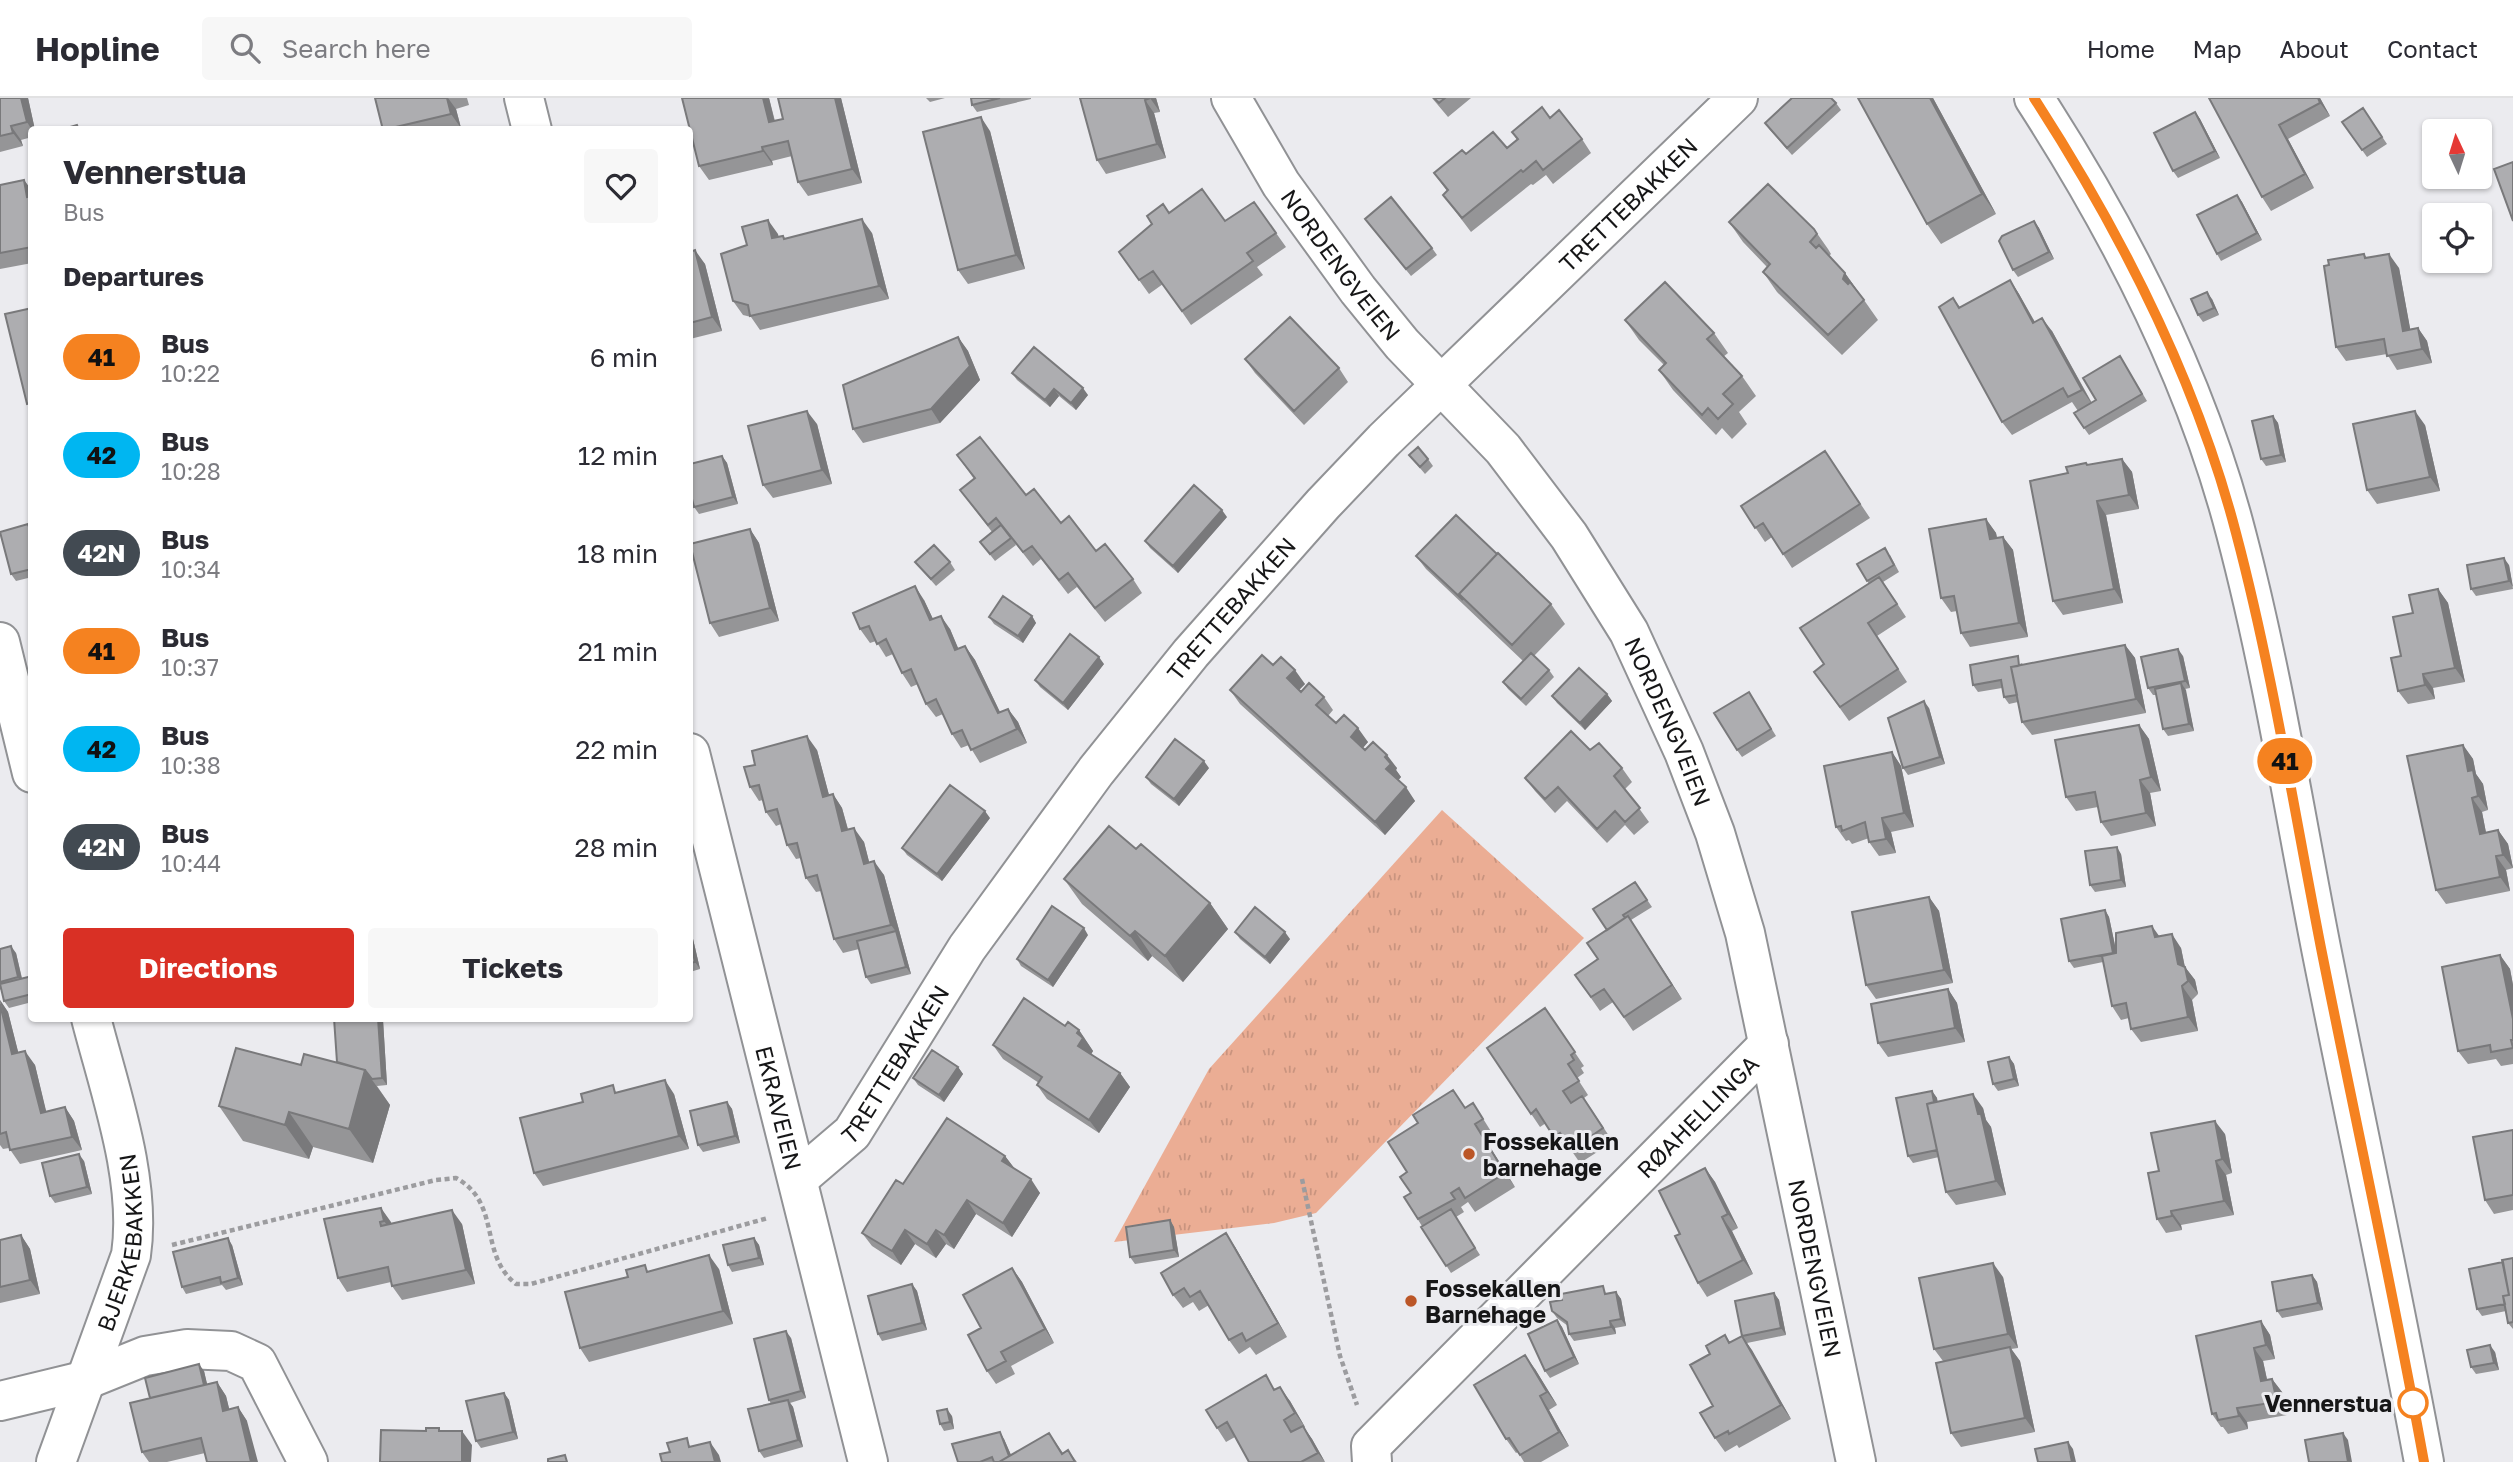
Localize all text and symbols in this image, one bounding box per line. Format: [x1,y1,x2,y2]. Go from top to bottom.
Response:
search box [202,17,692,80]
text: Hopline [35,29,160,68]
icon: search [226,29,264,67]
text: Search here [282,33,431,64]
text: Home [2087,34,2155,63]
text: Map [2193,34,2242,63]
text: About [2280,34,2349,63]
text: Contact [2387,34,2478,63]
north arrow [2422,119,2492,189]
map controls [2422,119,2492,273]
street label: TRETTEBAKKEN [1553,131,1703,277]
button: heart [584,149,658,223]
text: Vennerstua [63,152,246,191]
street label: NORDENGVEIEN [1275,184,1407,346]
text: Bus [63,198,105,226]
button: locate [2422,203,2492,273]
text: Departures [63,261,204,292]
text: Bus [161,328,209,359]
text: 41 [88,342,115,371]
text: 6 min [590,342,658,373]
text: 10:22 [161,359,220,387]
text: Bus [161,426,209,457]
text: 42 [87,440,116,469]
text: 12 min [578,440,658,471]
text: 10:28 [161,457,221,485]
text: Bus [161,524,209,555]
street label: TRETTEBAKKEN [1161,531,1301,686]
text: 42N [78,538,125,567]
text: 18 min [577,538,658,569]
text: 10:34 [161,555,221,583]
text: Bus [161,622,209,653]
street label: NORDENGVEIEN [1619,632,1717,810]
text: 41 [88,636,115,665]
text: 21 min [578,636,658,667]
text: 10:37 [161,653,219,681]
text: Bus [161,720,209,751]
text: 42 [87,734,116,763]
text: 22 min [575,734,658,765]
line badge: 41 [2254,738,2316,784]
text: 41 [2271,746,2299,775]
text: 10:38 [161,751,221,779]
text: Bus [161,818,209,849]
text: 42N [78,832,125,861]
text: 28 min [575,832,658,863]
text: 10:44 [161,849,221,877]
button: Directions [63,928,354,1008]
button: Tickets [368,928,658,1008]
street label: TRETTEBAKKEN [836,980,955,1150]
street label: EKRAVEIEN [750,1043,808,1173]
street label: RØAHELLINGA [1631,1049,1764,1183]
place label: Fossekallen barnehage [1483,1127,1619,1181]
marker: Fossekallen barnehage [1461,1146,1477,1162]
street label: BJERKEBAKKEN [91,1152,147,1335]
street label: NORDENGVEIEN [1783,1176,1848,1360]
place label: Fossekallen Barnehage [1425,1274,1561,1328]
marker: Fossekallen Barnehage [1403,1293,1419,1309]
marker: Vennerstua [2398,1388,2428,1418]
place label: Vennerstua [2264,1389,2392,1417]

